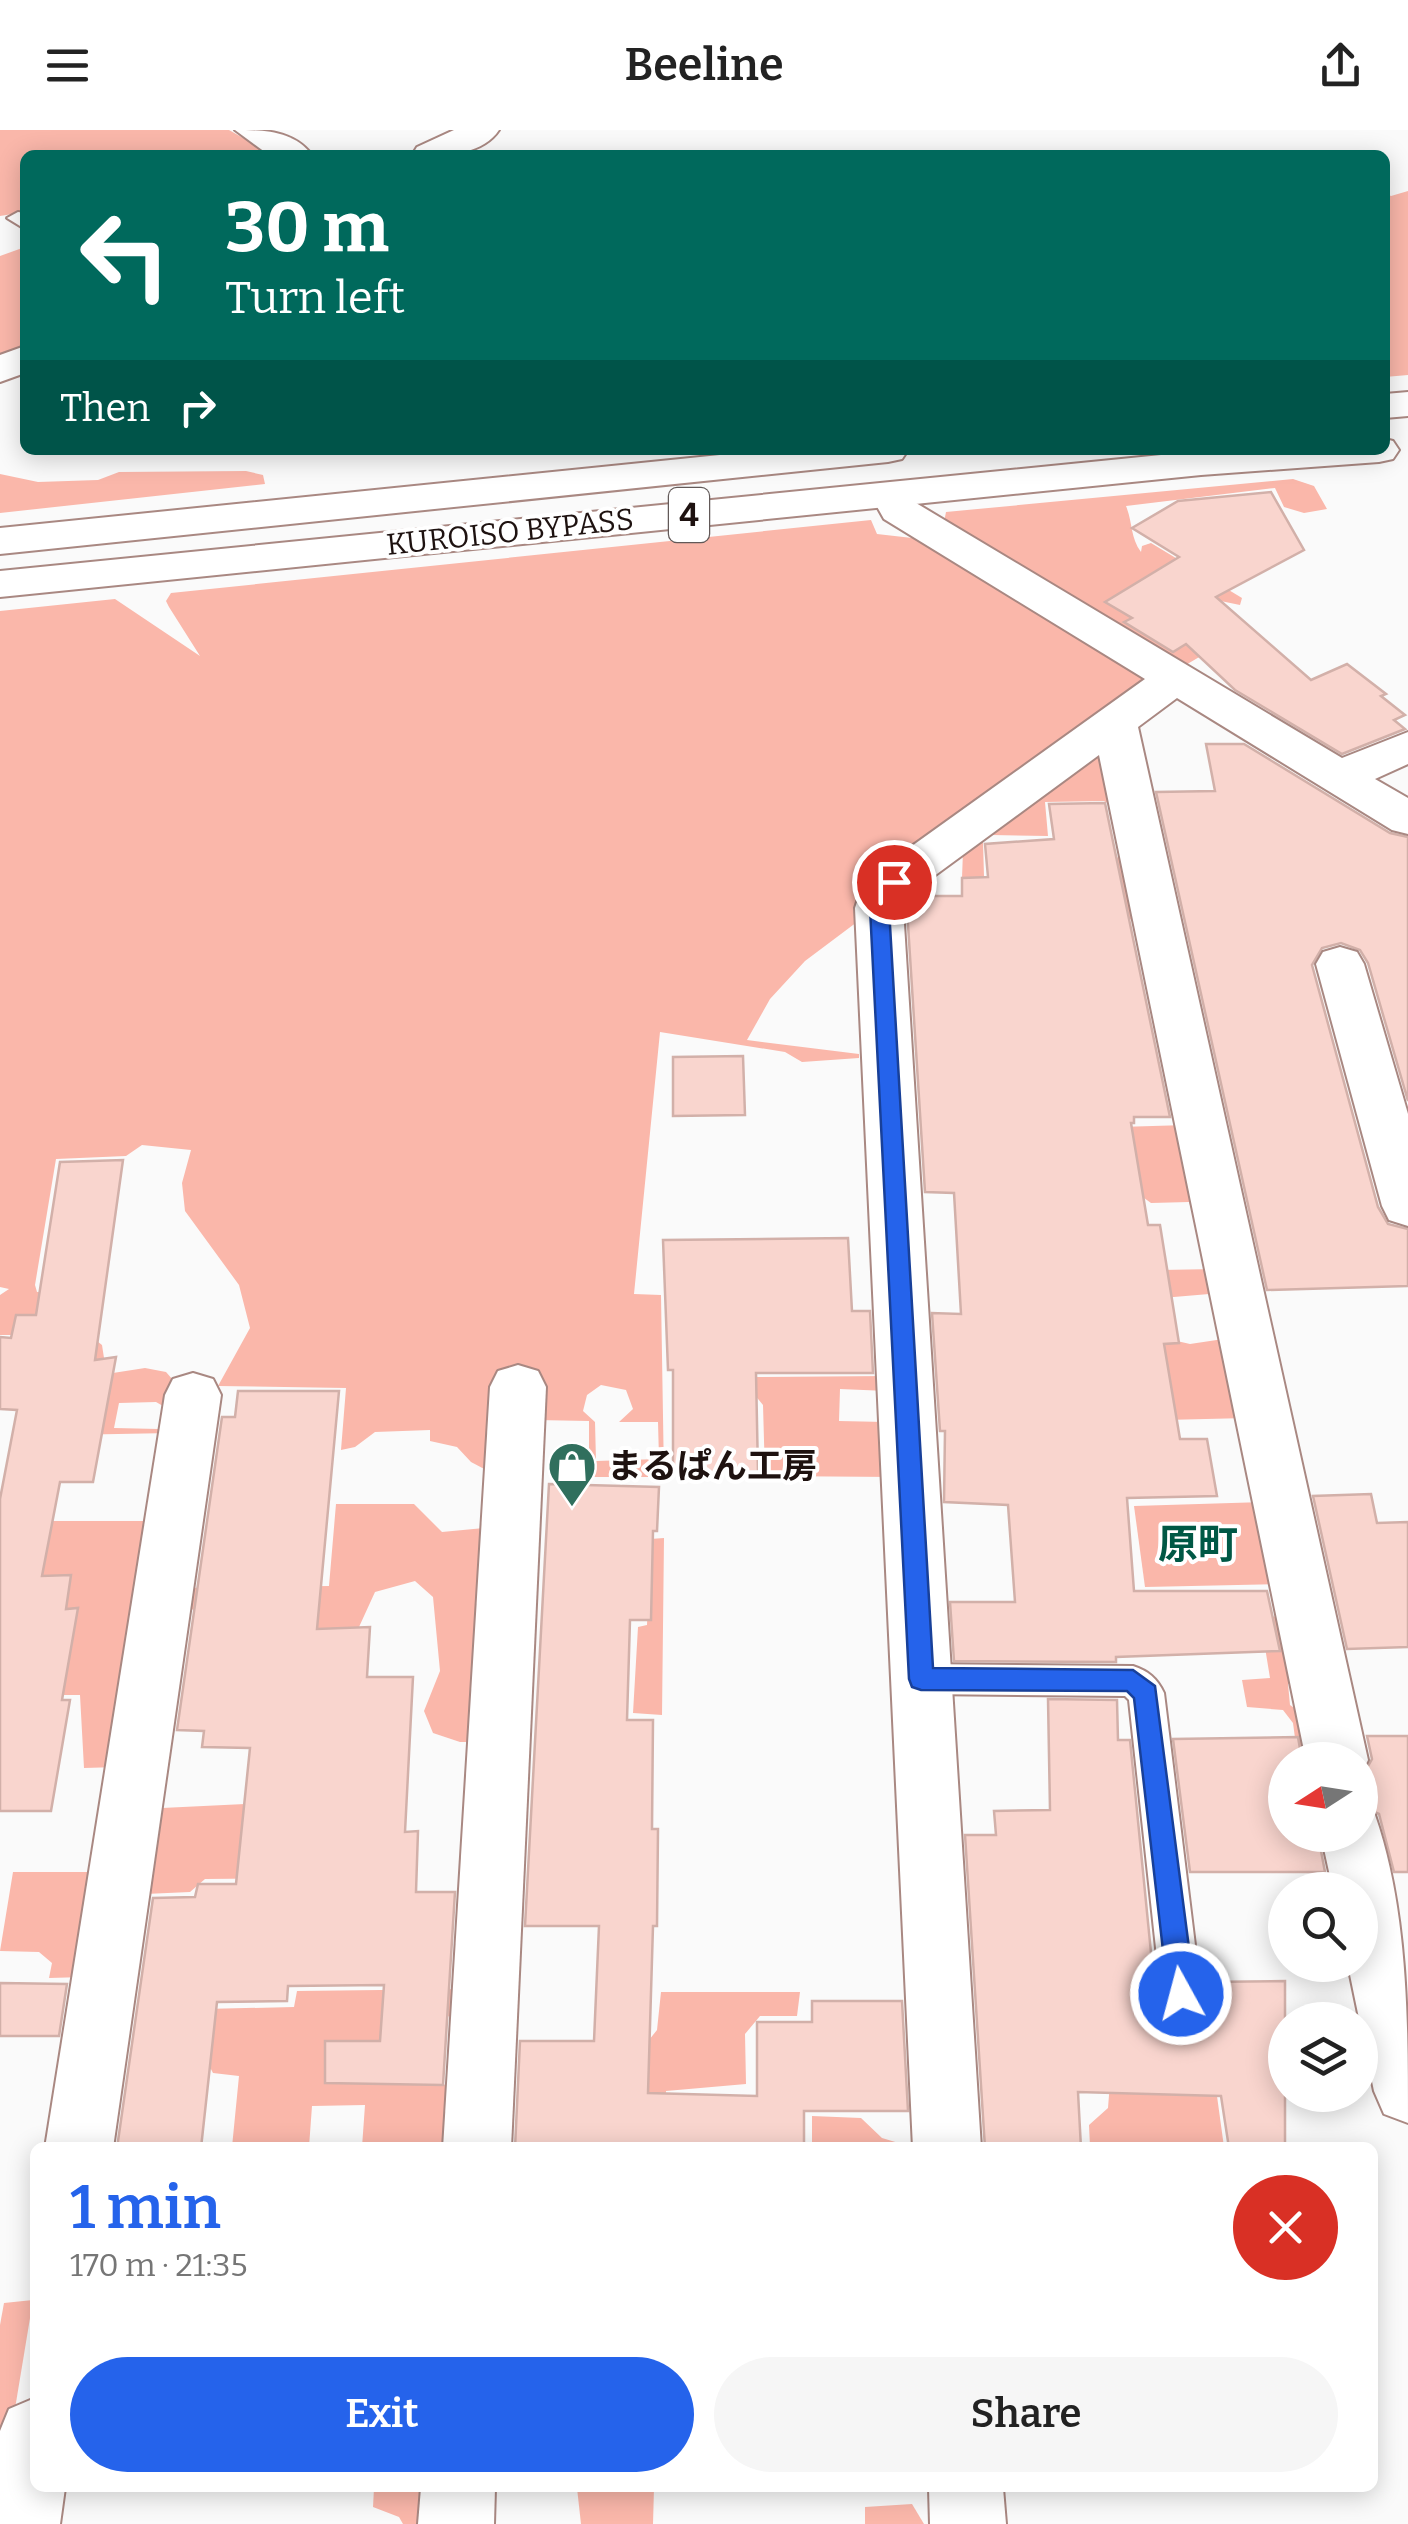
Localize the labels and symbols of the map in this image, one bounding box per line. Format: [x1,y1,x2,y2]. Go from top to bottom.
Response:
road number: 4 [669,488,709,542]
street label: KUROISO BYPASS [385,501,635,563]
pin [852,840,937,925]
shop icon: まるぱん工房 [546,1440,598,1508]
place label: まるぱん工房 [607,1445,817,1487]
district label: 原町 [1158,1521,1238,1569]
north arrow [1268,1742,1378,1852]
position arrow [1129,1942,1233,2046]

